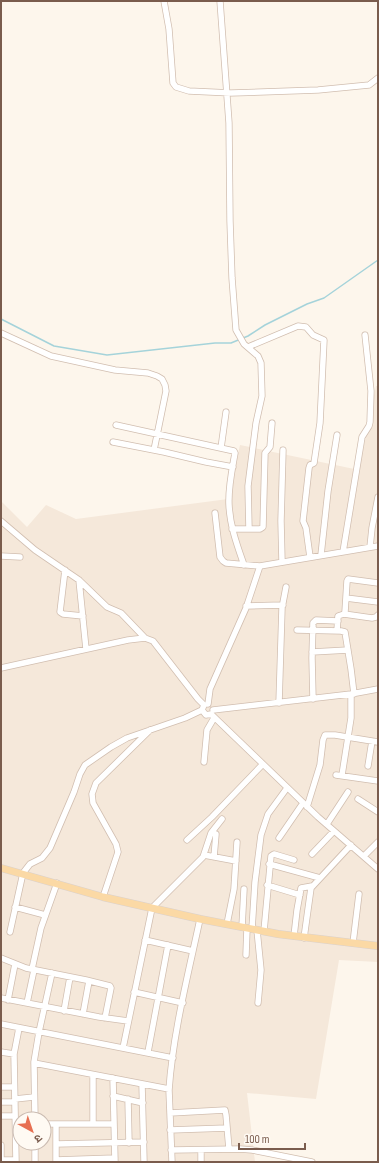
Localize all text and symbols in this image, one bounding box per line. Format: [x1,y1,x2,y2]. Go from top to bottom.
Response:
north arrow [12,1111,52,1151]
scale bar [239,1125,305,1151]
text: उ [31,1131,45,1146]
text: 100 m [245,1132,270,1147]

